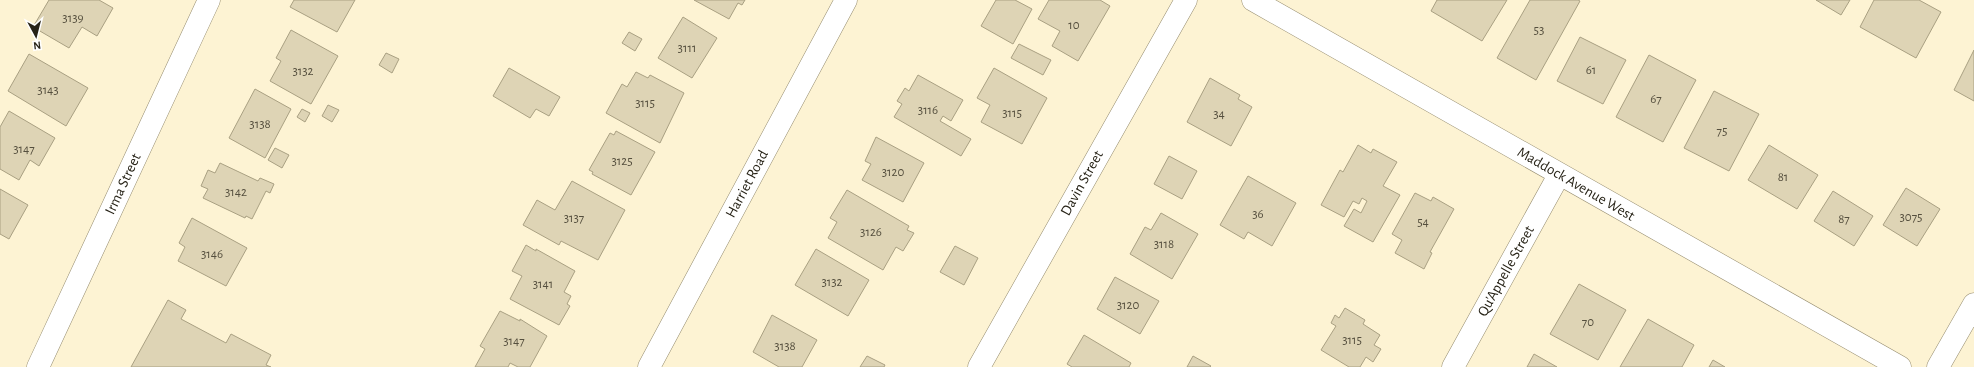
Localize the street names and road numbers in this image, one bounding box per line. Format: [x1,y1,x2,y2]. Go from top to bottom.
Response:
street label: Maddock Avenue West [1515,144,1637,224]
street label: Harriet Road [723,148,771,220]
street label: Davin Street [1058,148,1106,218]
street label: Irma Street [102,151,144,217]
street label: Qu'Appelle Street [1475,223,1537,319]

